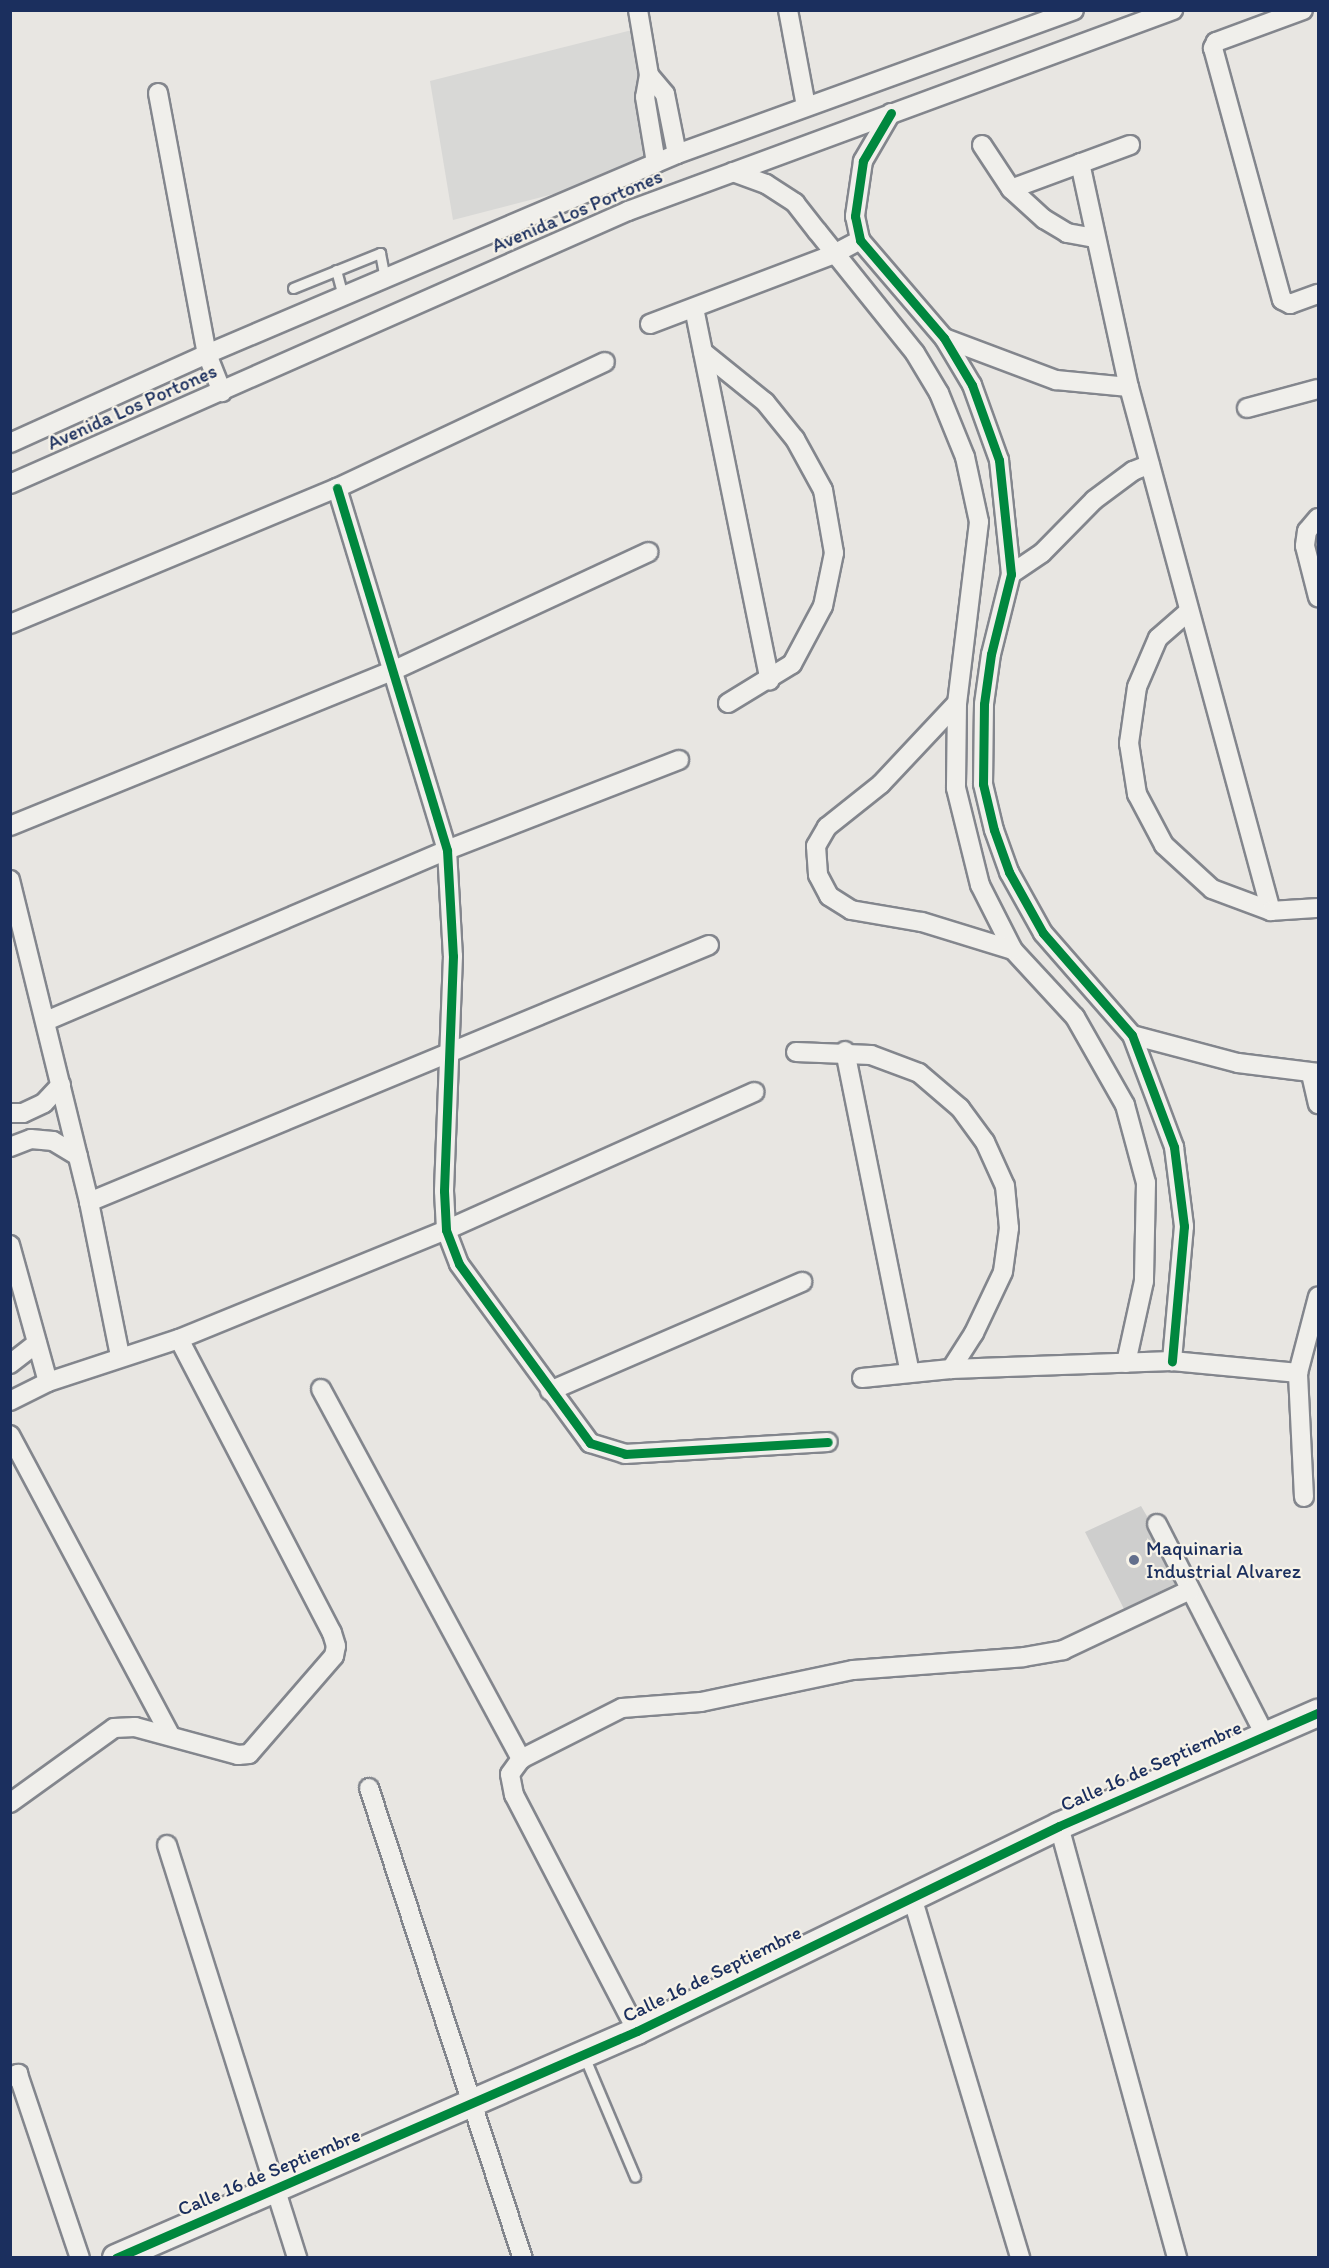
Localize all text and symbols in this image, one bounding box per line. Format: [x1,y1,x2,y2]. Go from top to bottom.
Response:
street label: Avenida Los Portones [488,164,666,258]
street label: Avenida Los Portones [43,359,221,455]
place label: Maquinaria Industrial Alvarez [1146,1536,1301,1583]
marker: Maquinaria Industrial Alvarez [1127,1553,1141,1567]
street label: Calle 16 de Septiembre [1057,1715,1245,1817]
street label: Calle 16 de Septiembre [619,1920,805,2028]
street label: Calle 16 de Septiembre [174,2123,364,2221]

